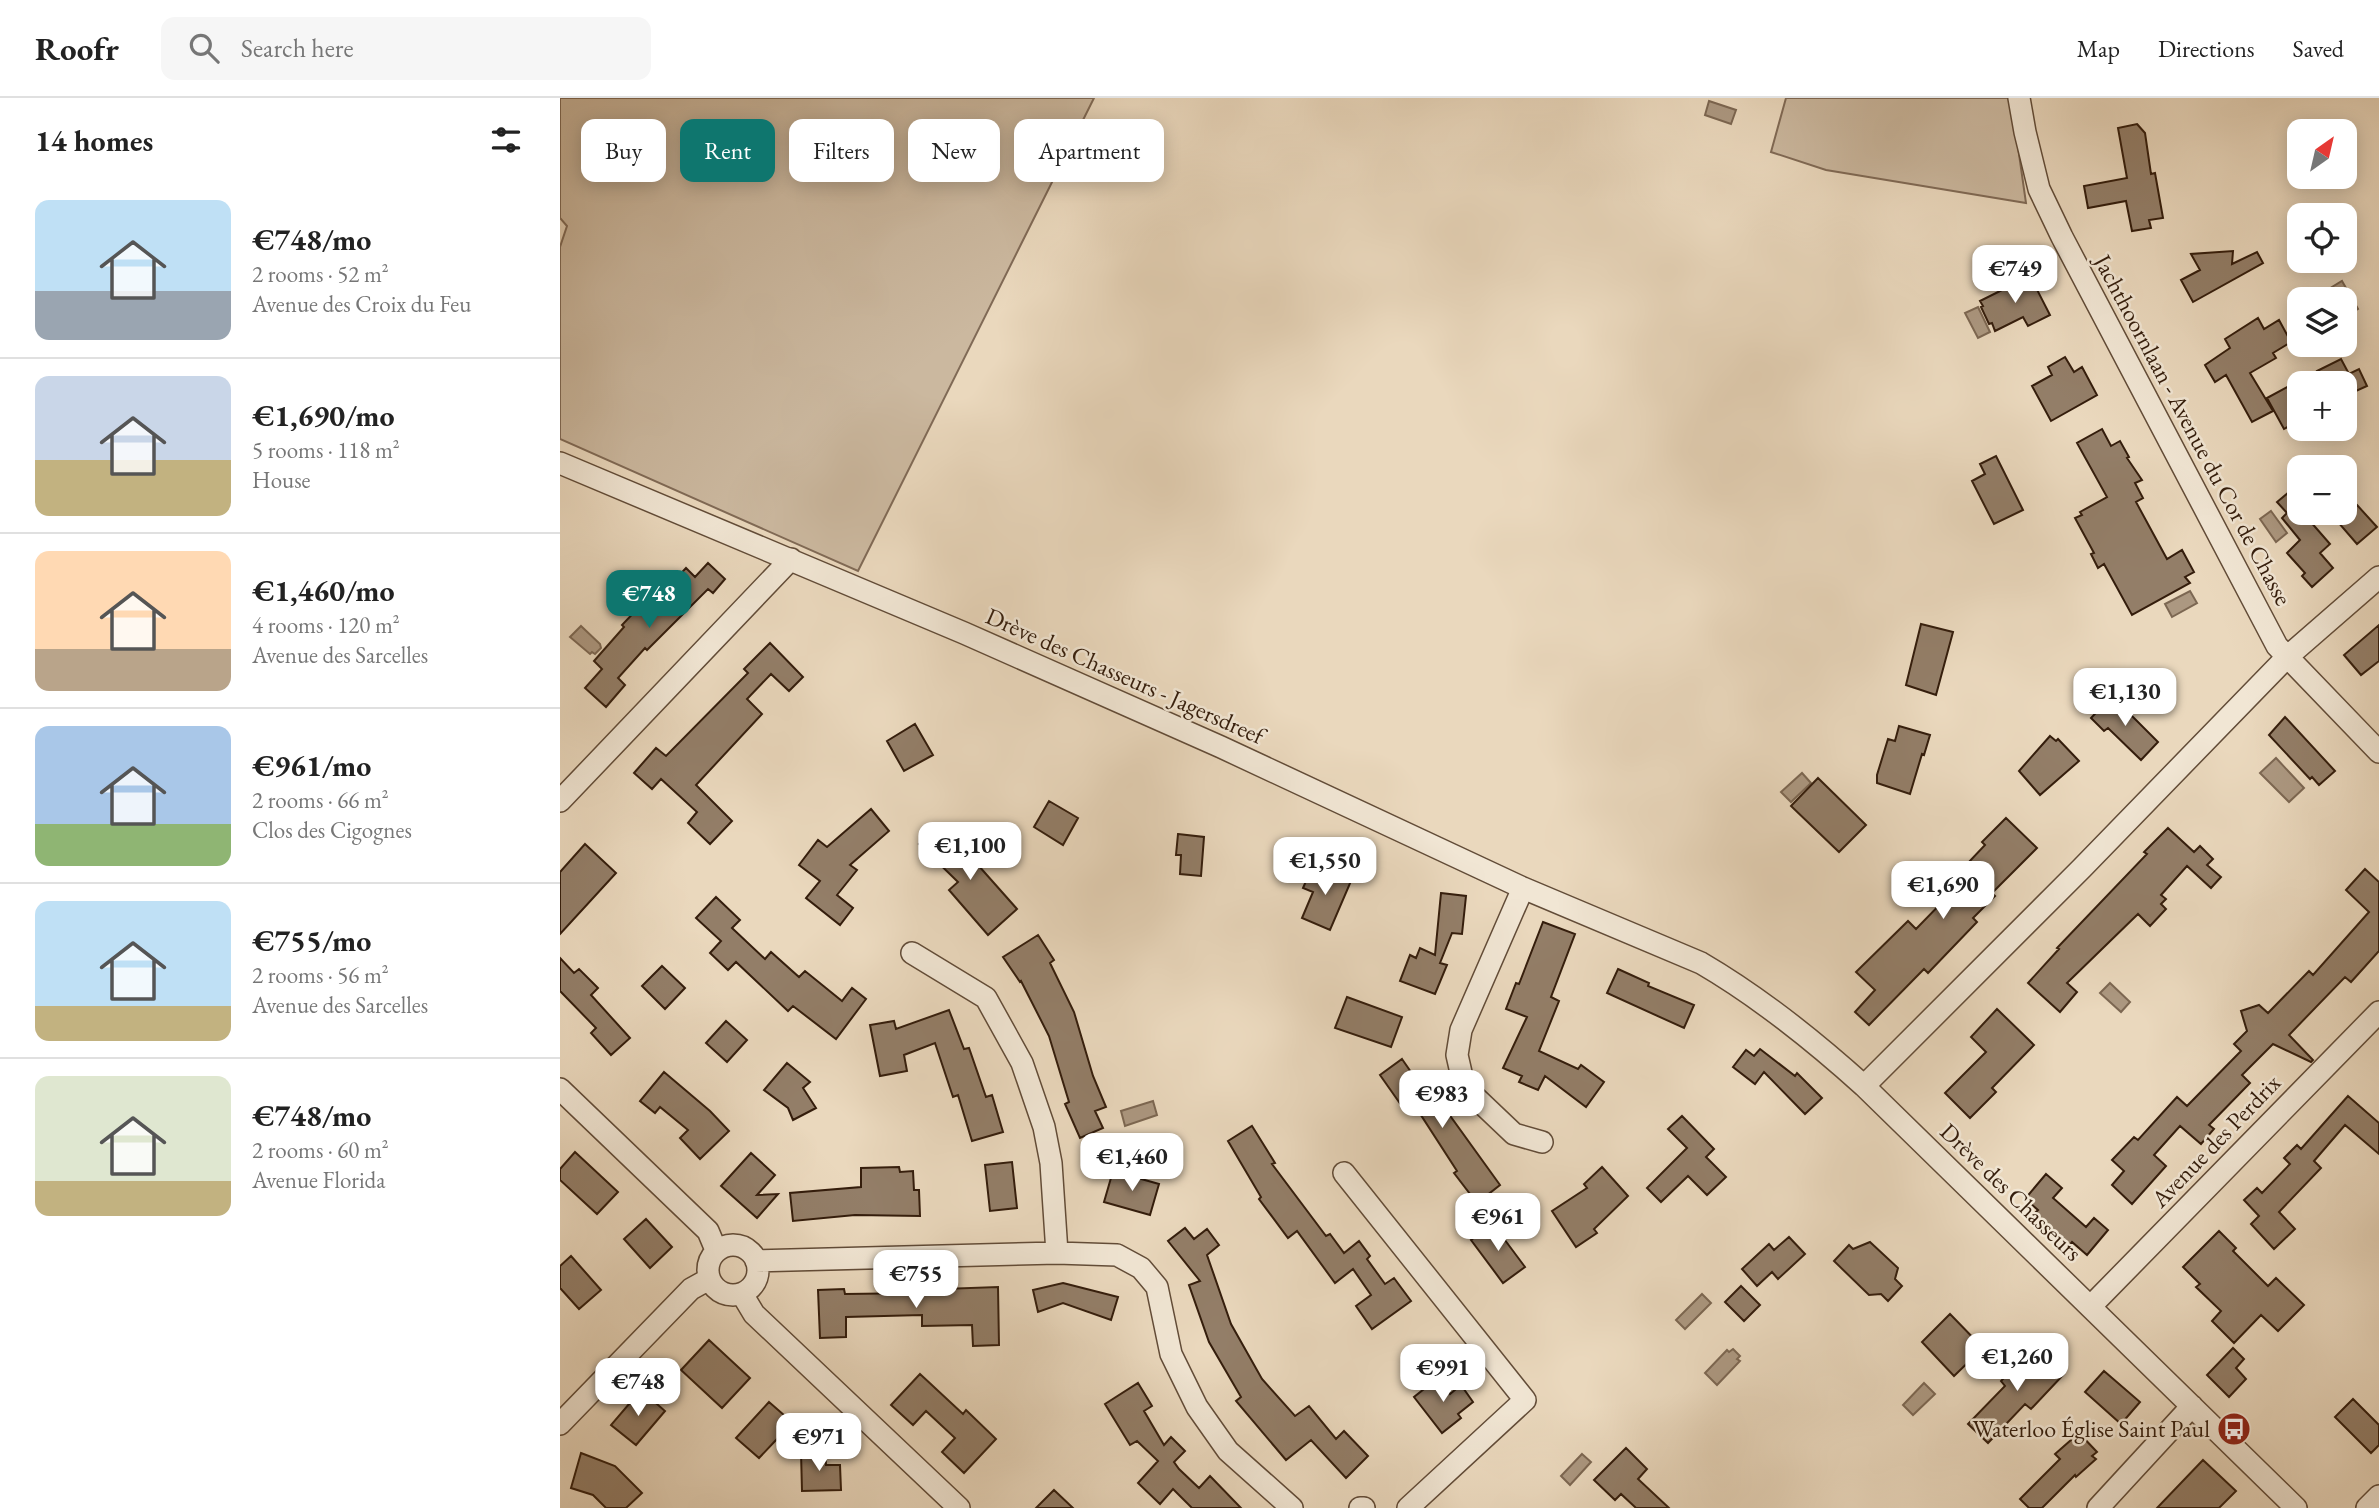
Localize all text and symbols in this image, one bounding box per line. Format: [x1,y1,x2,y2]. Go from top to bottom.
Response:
search box [161,17,651,80]
text: Roofr [35,27,119,70]
icon: search [185,29,223,67]
text: Search here [241,31,354,65]
text: Map [2077,33,2120,64]
text: Directions [2158,33,2255,64]
text: Saved [2293,33,2344,64]
chip: Buy [581,119,666,182]
chip: Rent [680,119,775,182]
chip: Filters [789,119,894,182]
chip: New [908,119,1000,182]
chip: Apartment [1014,119,1164,182]
north arrow [2287,119,2357,189]
map controls [2287,119,2357,525]
text: 14 homes [35,121,153,160]
icon: filters [487,121,525,159]
button: locate [2287,203,2357,273]
text: €748/mo [252,220,371,259]
icon: home [91,228,175,312]
pin: €749 [1974,246,2056,305]
street label: Jachthoornlaan - Avenue du Cor de Chasse [2087,247,2299,611]
text: €749 [1988,253,2042,283]
text: 2 rooms · 52 m² [252,259,389,289]
button: layers [2287,287,2357,357]
text: Avenue des Croix du Feu [252,289,471,319]
button: + [2287,371,2357,441]
text: €1,690/mo [252,396,395,435]
icon: home [91,404,175,488]
text: 5 rooms · 118 m² [252,435,400,465]
button: − [2287,455,2357,525]
text: House [252,465,311,495]
pin: €748 [608,570,690,630]
text: €1,460/mo [252,571,395,610]
text: €748 [622,578,676,608]
icon: home [91,579,175,663]
street label: Drève des Chasseurs - Jagersdreef [981,600,1272,752]
text: 4 rooms · 120 m² [252,610,400,640]
text: Avenue des Sarcelles [252,640,428,670]
pin: €1,130 [2068,668,2182,728]
text: €1,130 [2089,676,2161,706]
text: €961/mo [252,746,371,785]
icon: home [91,754,175,838]
text: 2 rooms · 66 m² [252,785,389,815]
text: Clos des Cigognes [252,815,412,845]
pin: €1,100 [913,822,1027,882]
text: €1,100 [934,830,1006,860]
pin: €1,550 [1268,838,1382,897]
text: €1,550 [1289,845,1361,875]
pin: €1,690 [1886,862,2000,921]
text: €1,690 [1907,869,1979,899]
text: €755/mo [252,921,371,960]
icon: home [91,929,175,1013]
text: 2 rooms · 56 m² [252,960,389,990]
text: Avenue des Sarcelles [252,990,428,1020]
street label: Avenue des Perdrix [2144,1067,2288,1215]
pin: €983 [1401,1070,1483,1130]
text: €983 [1415,1078,1469,1108]
text: €748/mo [252,1096,371,1135]
icon: home [91,1104,175,1188]
street label: Drève des Chasseurs [1934,1116,2089,1267]
pin: €1,460 [1075,1134,1189,1193]
text: 2 rooms · 60 m² [252,1135,389,1165]
text: €1,460 [1096,1141,1168,1171]
text: Avenue Florida [252,1165,385,1195]
pin: €961 [1457,1194,1539,1253]
text: €961 [1471,1201,1525,1231]
pin: €755 [875,1250,957,1310]
text: €755 [889,1258,943,1288]
pin: €1,260 [1960,1334,2074,1393]
text: €1,260 [1981,1341,2053,1371]
pin: €991 [1402,1344,1484,1404]
text: €991 [1416,1352,1470,1382]
pin: €748 [597,1358,679,1418]
text: €748 [611,1366,665,1396]
bus stop icon: Waterloo Église Saint Paul [2215,1410,2253,1448]
place label: Waterloo Église Saint Paul [1972,1413,2210,1444]
pin: €971 [778,1414,860,1473]
text: €971 [792,1421,846,1451]

